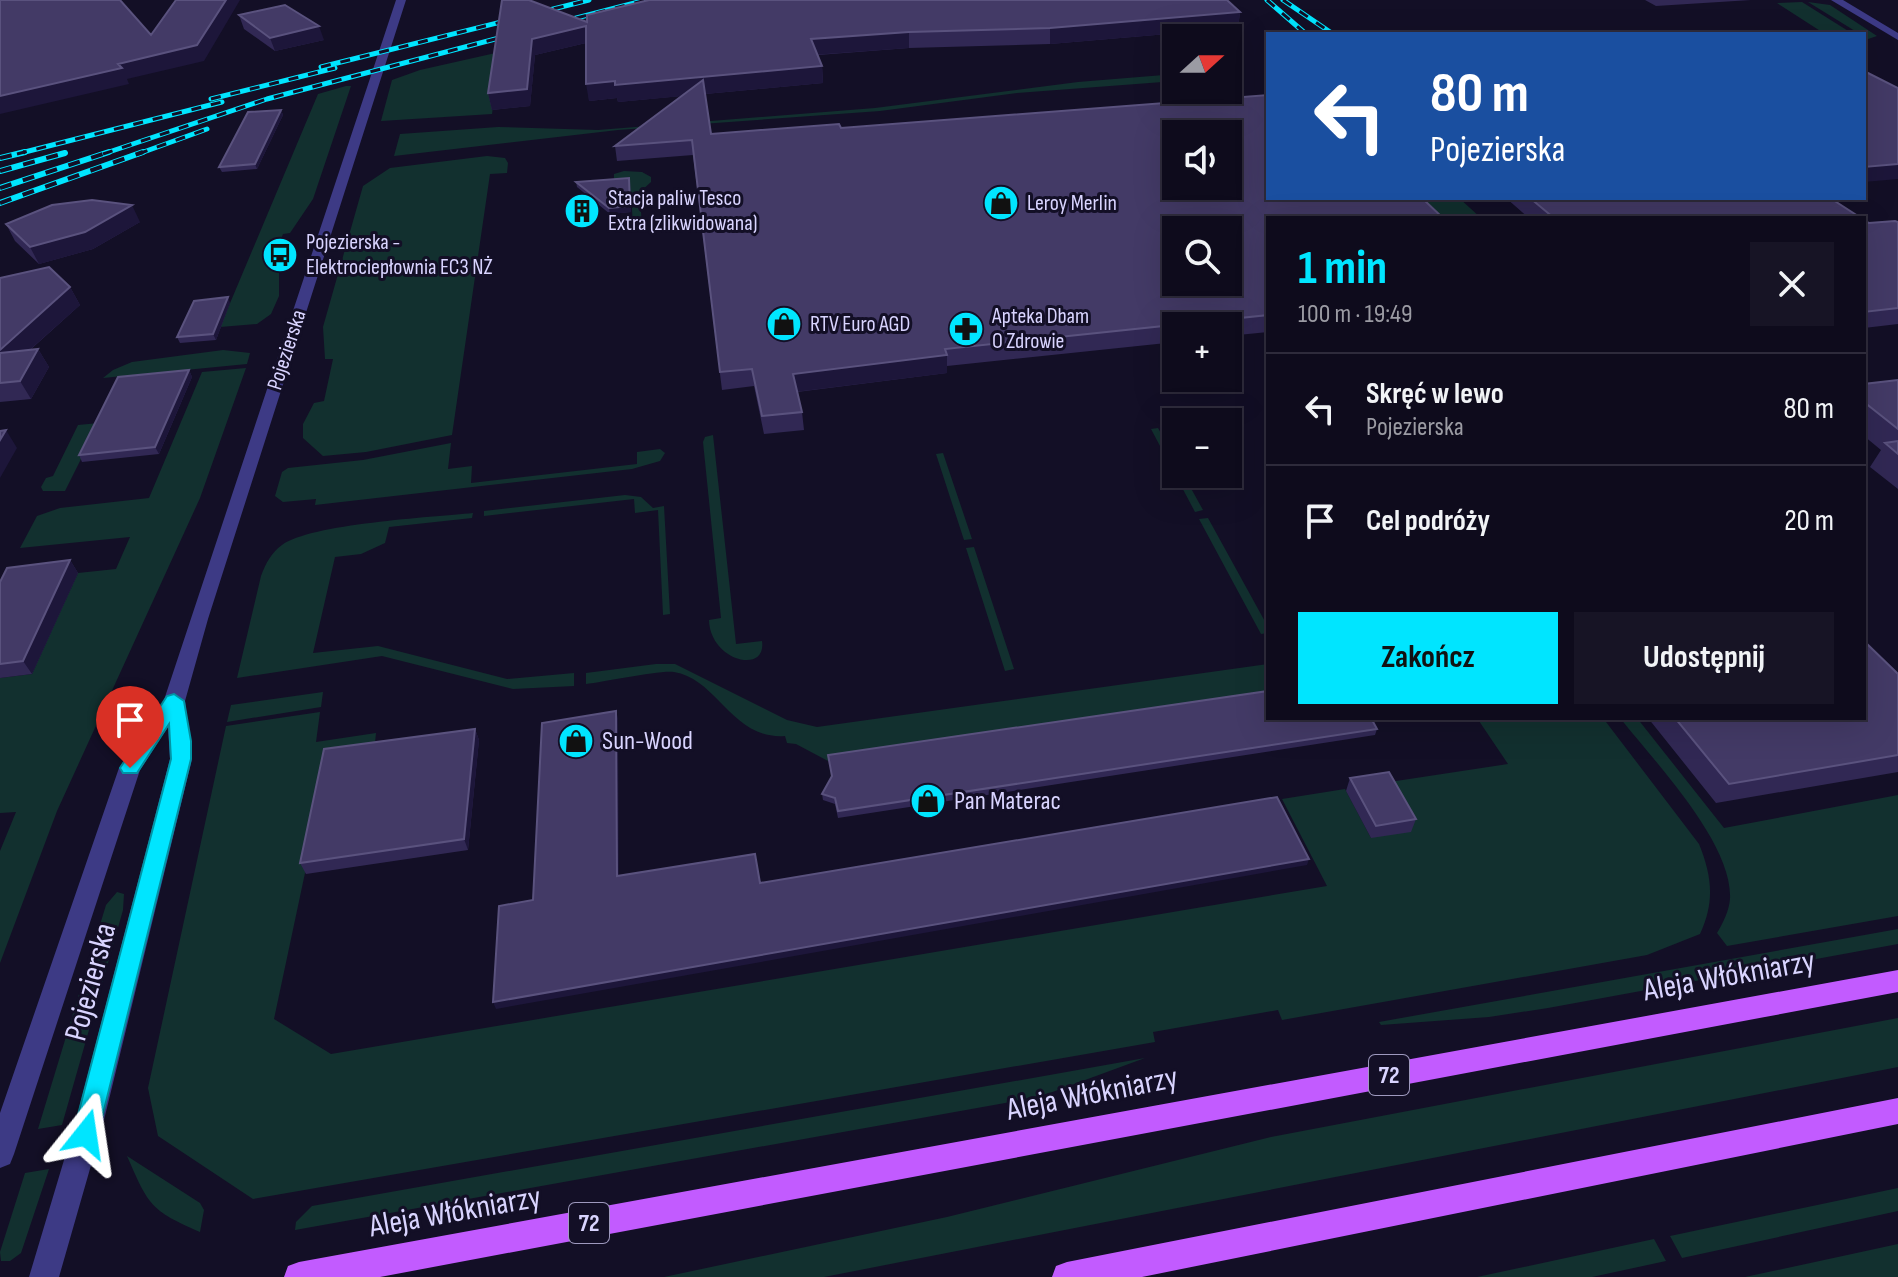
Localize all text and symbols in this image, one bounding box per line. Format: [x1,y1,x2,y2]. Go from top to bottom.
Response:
north arrow [1162,24,1242,104]
map controls [1162,24,1242,488]
text: 80 m [1430,61,1529,128]
icon: left [1298,64,1402,168]
button: sound [1162,120,1242,200]
text: Pojezierska [1430,129,1565,172]
shop icon: Leroy Merlin [982,184,1020,222]
place label: Stacja paliw Tesco Extra (zlikwidowana) [608,185,757,237]
place label: Leroy Merlin [1027,190,1117,217]
building icon: Stacja paliw Tesco Extra (zlikwidowana) [563,192,601,230]
button: search [1162,216,1242,296]
place label: Pojezierska - Elektrociepłownia EC3 NŻ [306,229,493,281]
bus stop icon: Pojezierska - Elektrociepłownia EC3 NŻ [261,236,299,274]
text: 1 min [1298,240,1387,297]
button: close [1750,242,1834,326]
text: 100 m · 19:49 [1298,299,1413,330]
place label: Apteka Dbam O Zdrowie [991,303,1089,355]
shop icon: RTV Euro AGD [765,305,803,343]
street label: Pojezierska [261,306,313,394]
pharmacy icon: Apteka Dbam O Zdrowie [947,310,985,348]
place label: RTV Euro AGD [810,311,910,338]
button: + [1162,312,1242,392]
text: Skręć w lewo [1366,376,1504,412]
icon: left [1298,387,1342,431]
text: 80 m [1783,391,1834,427]
button: − [1162,408,1242,488]
text: Pojezierska [1366,412,1464,443]
icon: arrive [1298,499,1342,543]
text: Cel podróży [1366,503,1490,539]
text: 20 m [1784,503,1834,539]
button: Zakończ [1298,612,1558,704]
button: Udostępnij [1574,612,1834,704]
pin [96,686,164,768]
icon: arrive [108,698,152,742]
shop icon: Sun-Wood [557,722,595,760]
place label: Sun-Wood [602,726,693,757]
shop icon: Pan Materac [909,782,947,820]
place label: Pan Materac [954,786,1061,817]
street label: Pojezierska [57,919,125,1045]
street label: Aleja Włókniarzy [1639,942,1818,1010]
road number: 72 [1369,1055,1409,1095]
street label: Aleja Włókniarzy [1002,1058,1181,1130]
position arrow [44,1092,128,1176]
street label: Aleja Włókniarzy [365,1178,544,1246]
road number: 72 [569,1203,609,1243]

